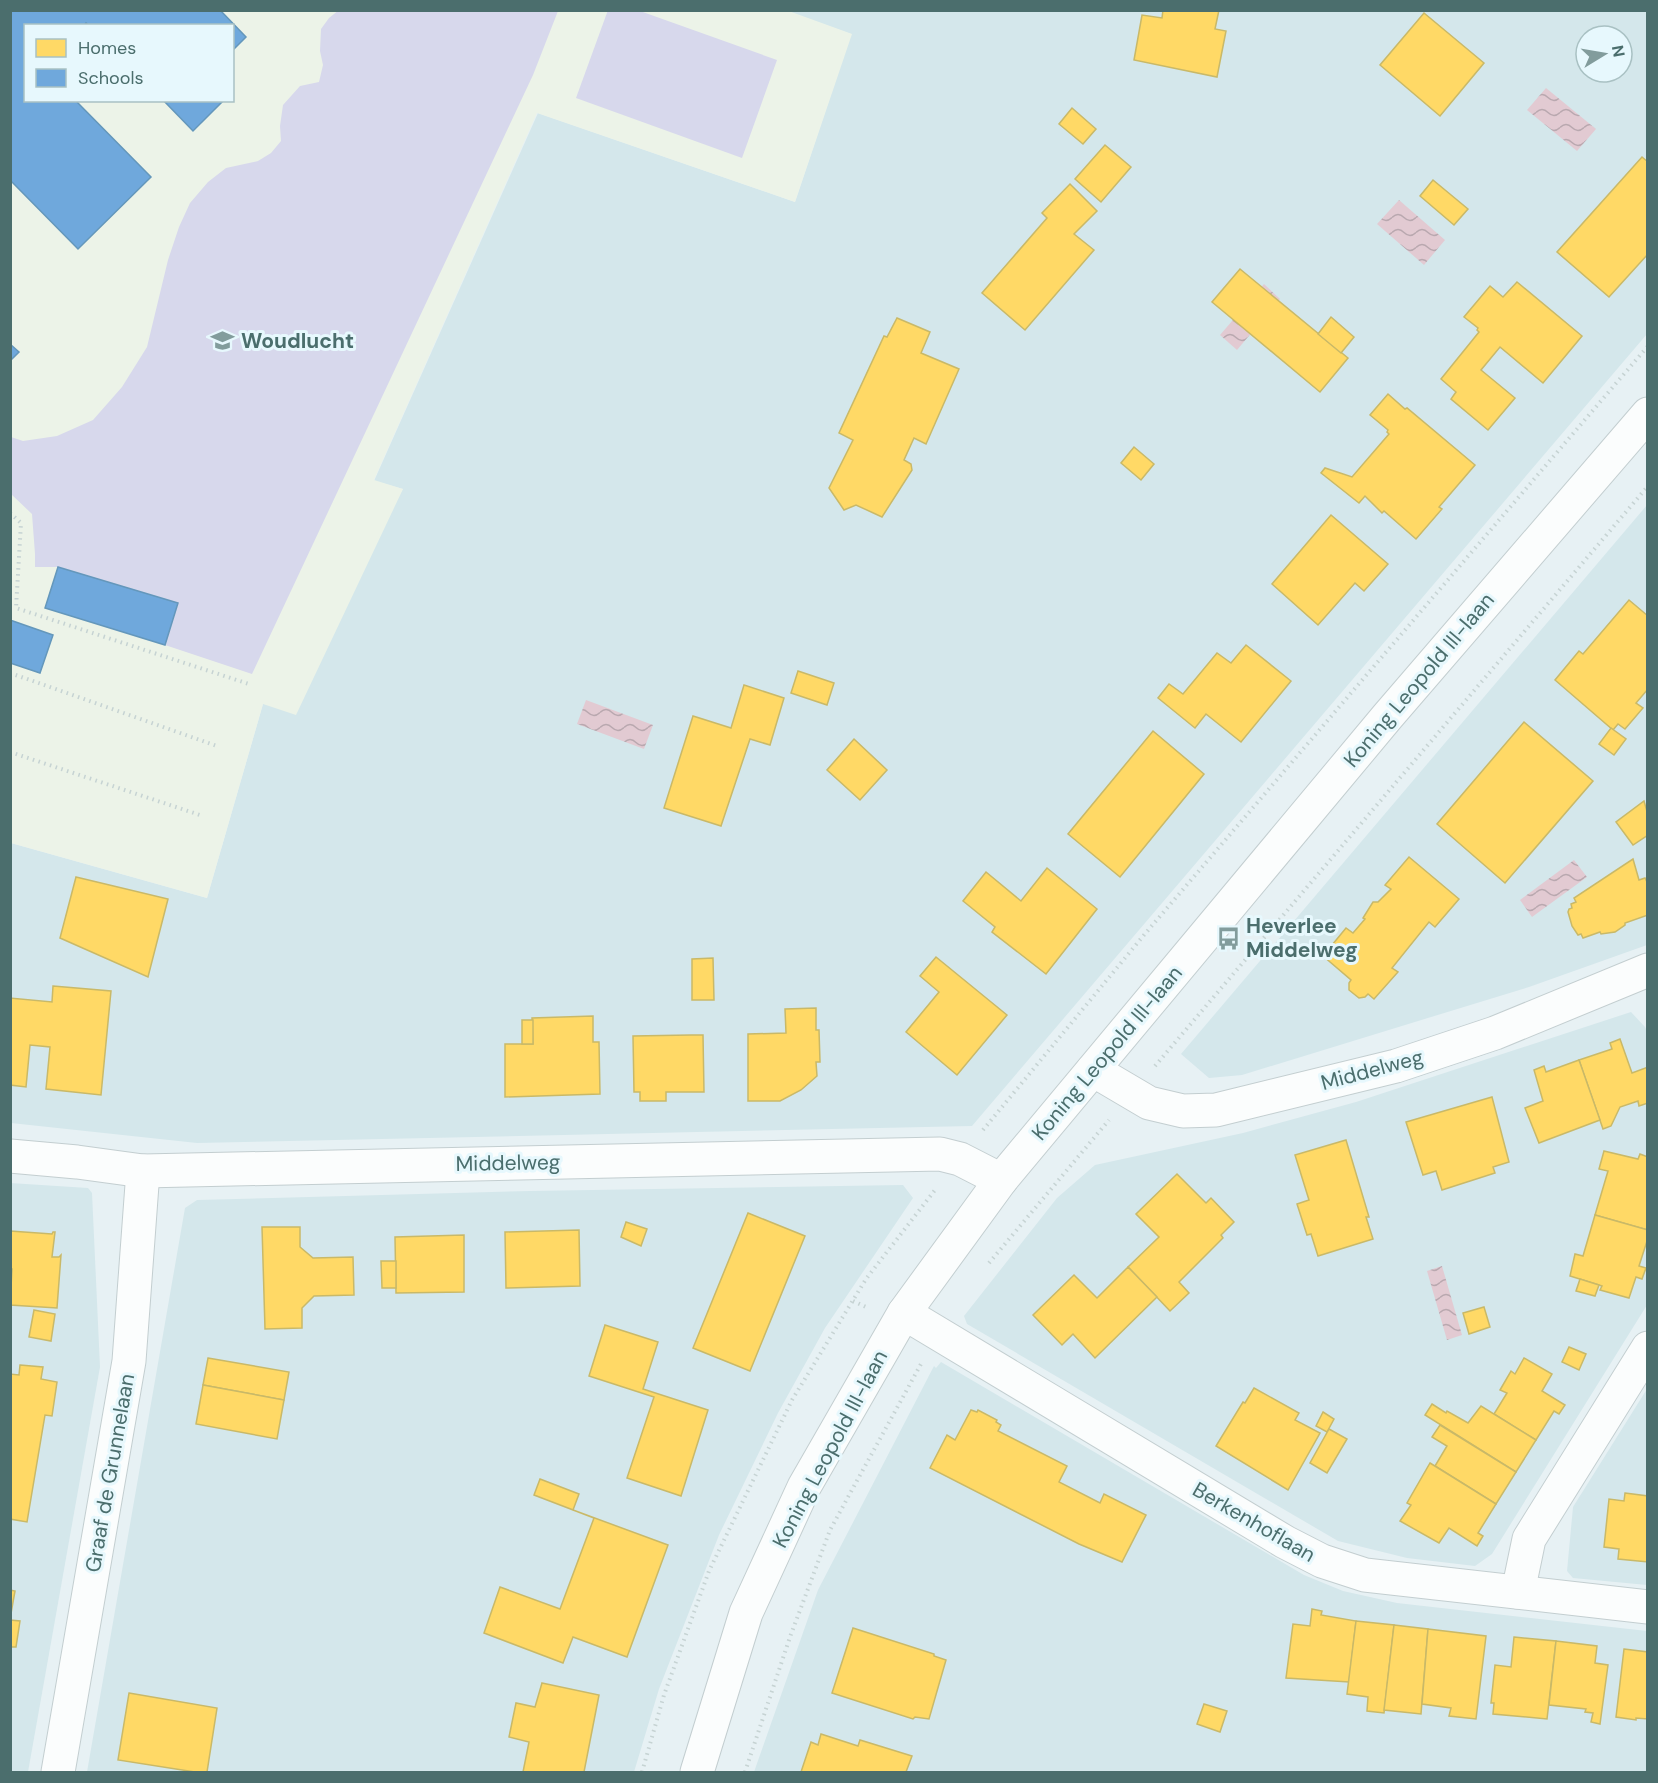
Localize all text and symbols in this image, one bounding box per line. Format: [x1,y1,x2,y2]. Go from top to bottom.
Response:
legend [24,24,234,102]
north arrow [1574,24,1634,84]
text: Homes [78,36,136,60]
text: N [1607,44,1630,59]
text: Schools [78,66,143,90]
place label: Woudlucht [241,327,354,355]
school or university icon: Woudlucht [210,328,236,354]
street label: Koning Leopold III-laan [1337,587,1501,773]
place label: Heverlee Middelweg [1246,912,1358,964]
bus stop icon: Heverlee Middelweg [1215,925,1241,951]
street label: Koning Leopold III-laan [1025,960,1189,1146]
street label: Middelweg [1318,1043,1427,1097]
street label: Middelweg [455,1148,561,1178]
street label: Koning Leopold III-laan [766,1345,894,1553]
street label: Graaf de Grunnelaan [79,1371,141,1575]
street label: Berkenhoflaan [1187,1476,1321,1568]

